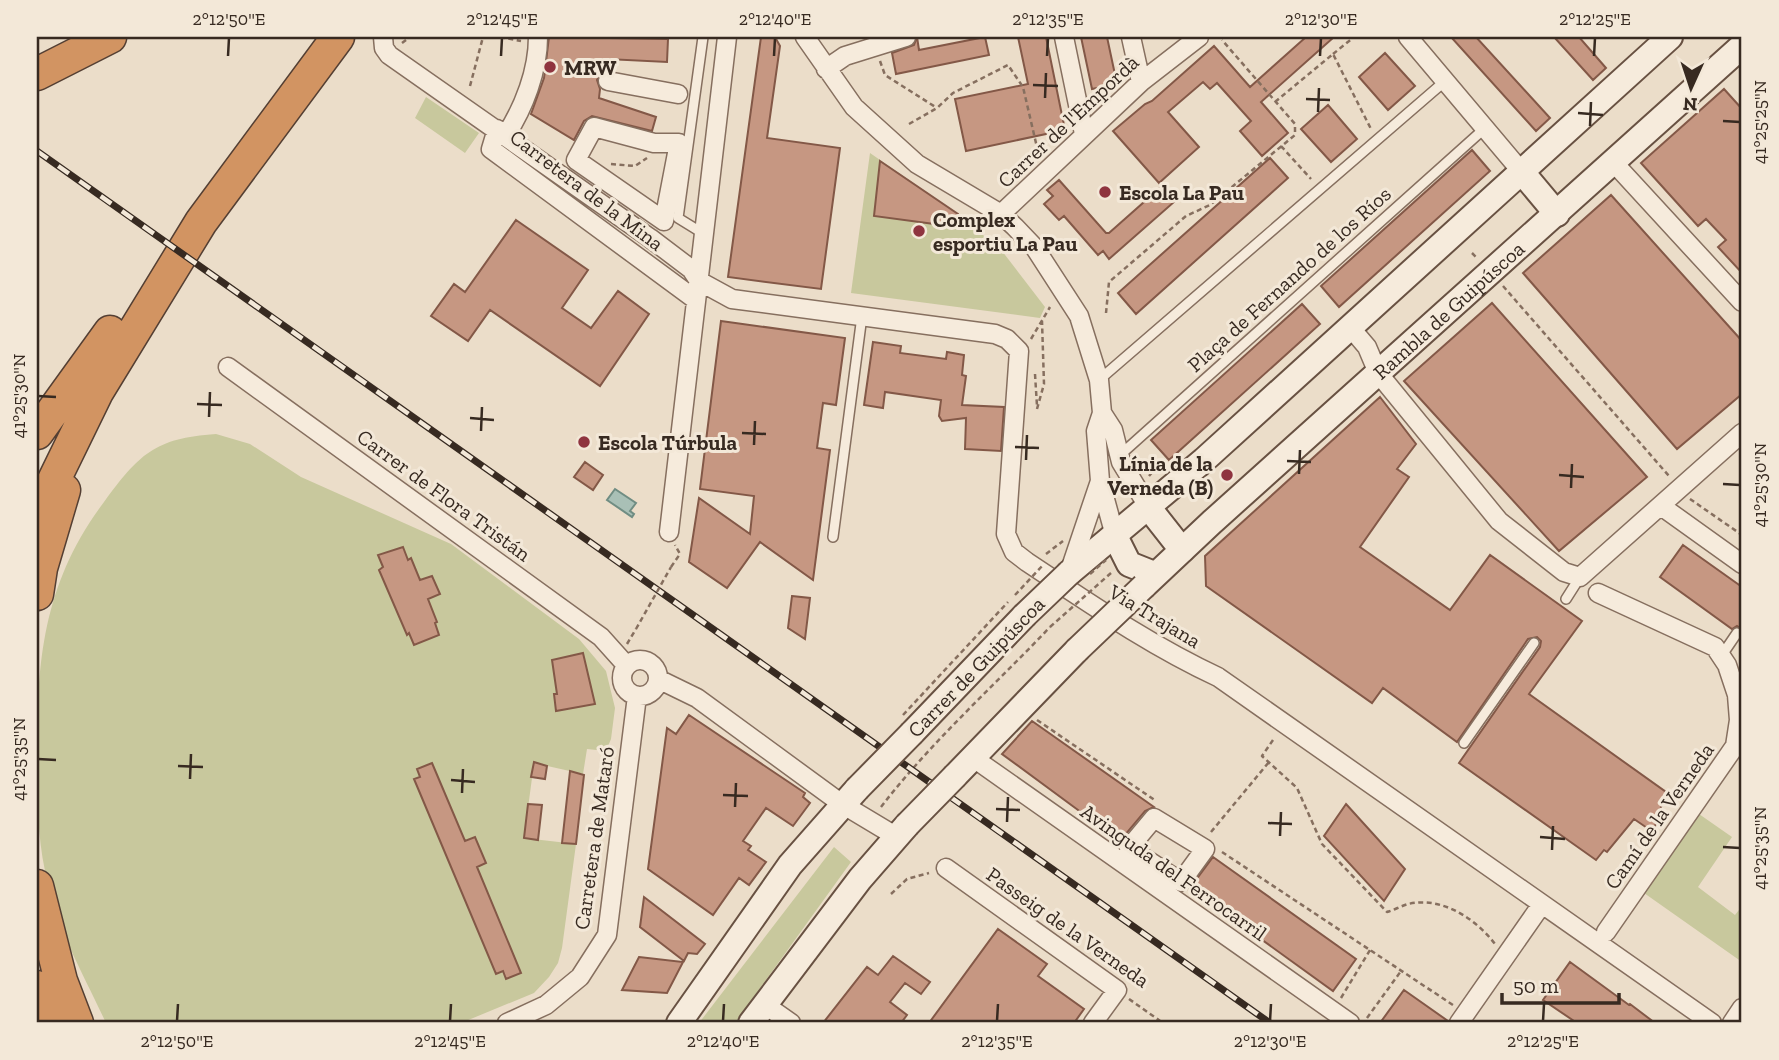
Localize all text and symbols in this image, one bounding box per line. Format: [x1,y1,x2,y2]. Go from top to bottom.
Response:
text: 2°12'50"E [193,8,265,30]
text: 2°12'45"E [466,8,538,30]
text: 2°12'40"E [739,8,811,30]
text: 2°12'35"E [1012,8,1084,30]
text: 2°12'30"E [1285,8,1357,30]
text: 2°12'25"E [1559,8,1631,30]
street label: Carrer de l'Empordà [992,49,1144,193]
north arrow [1656,52,1726,122]
place label: MRW [564,55,617,80]
marker: MRW [542,59,558,75]
text: 41°25'25"N [1749,80,1771,164]
text: N [1682,93,1698,116]
street label: Carretera de la Mina [505,124,669,256]
place label: Escola La Pau [1119,180,1244,205]
street label: Plaça de Fernando de los Ríos [1182,181,1396,377]
marker: Escola La Pau [1097,184,1113,200]
place label: Complex esportiu La Pau [933,207,1077,256]
marker: Complex esportiu La Pau [911,223,927,239]
street label: Rambla de Guipúscoa [1368,235,1529,384]
text: 41°25'30"N [8,354,30,438]
street label: Carrer de Flora Tristán [352,424,536,566]
place label: Escola Túrbula [598,430,738,455]
marker: Escola Túrbula [576,434,592,450]
text: 41°25'30"N [1749,443,1771,527]
place label: Línia de la Verneda (B) [1107,451,1213,500]
marker: Línia de la Verneda (B) [1219,467,1235,483]
street label: Via Trajana [1103,578,1206,654]
street label: Carrer de Guipúscoa [902,591,1050,743]
text: 41°25'35"N [8,717,30,801]
street label: Camí de la Verneda [1599,738,1719,894]
street label: Carretera de Mataró [569,745,619,931]
street label: Avinguda del Ferrocarril [1076,798,1272,946]
text: 41°25'35"N [1749,806,1771,890]
street label: Passeig de la Verneda [982,861,1154,993]
scale bar [1502,962,1620,1006]
text: 50 m [1513,973,1559,998]
text: 2°12'50"E [141,1030,213,1052]
text: 2°12'45"E [414,1030,486,1052]
text: 2°12'40"E [687,1030,759,1052]
text: 2°12'35"E [961,1030,1033,1052]
text: 2°12'30"E [1234,1030,1306,1052]
text: 2°12'25"E [1507,1030,1579,1052]

